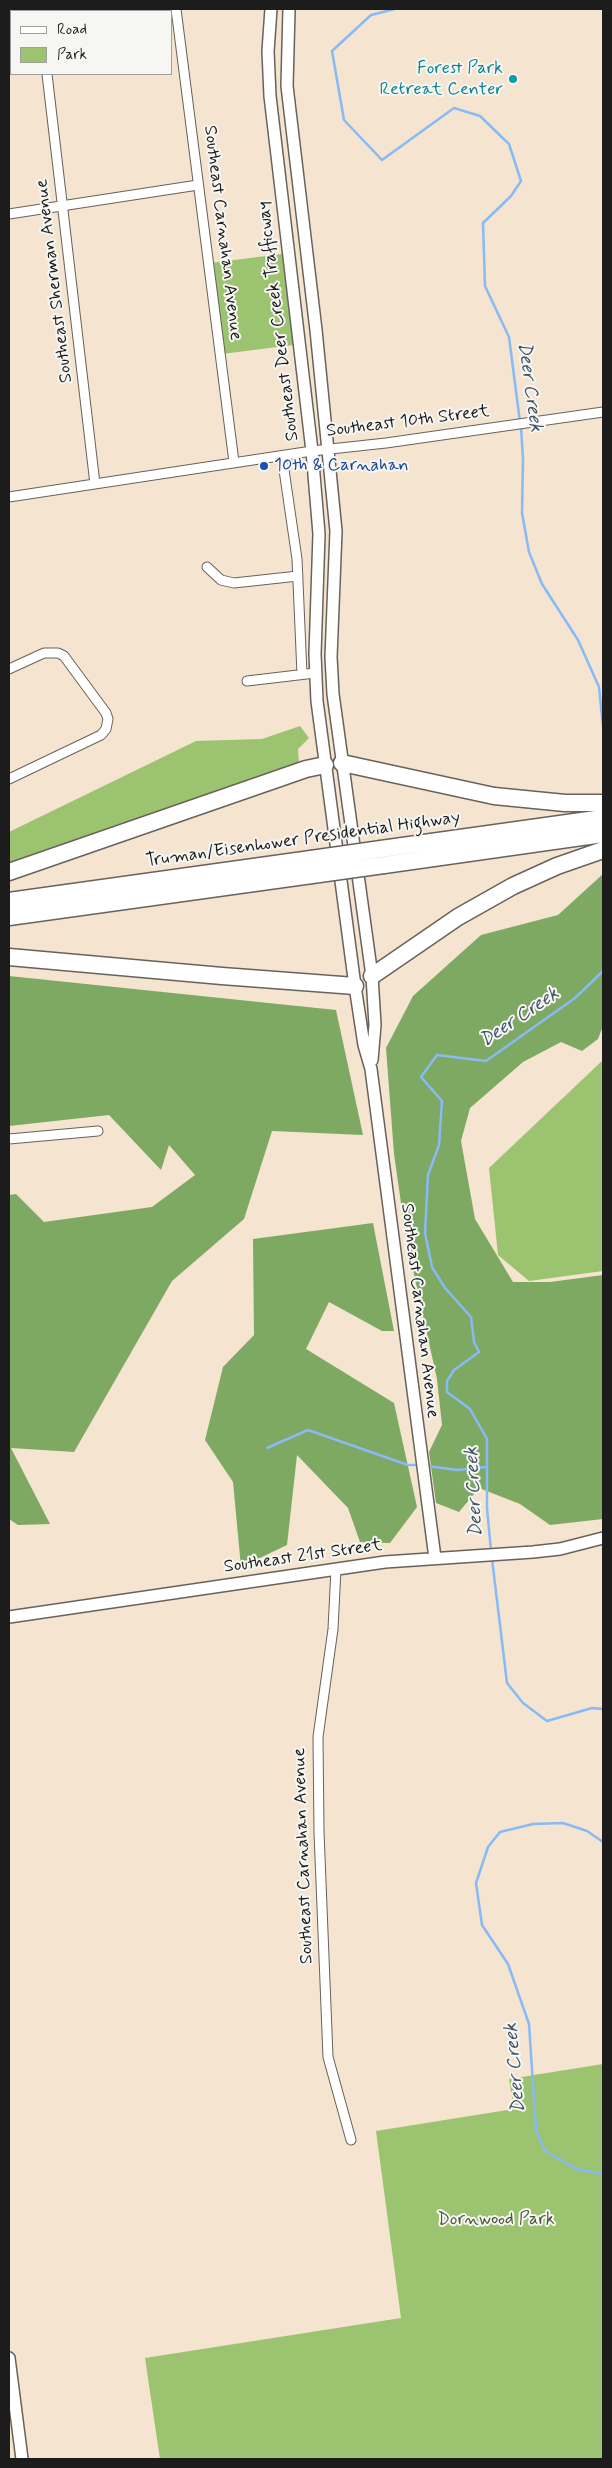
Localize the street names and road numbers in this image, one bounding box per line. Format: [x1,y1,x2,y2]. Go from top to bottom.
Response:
street label: Southeast Carnahan Avenue [198,124,246,342]
street label: Southeast Sherman Avenue [32,178,78,384]
street label: Southeast Deer Creek Trafficway [254,200,304,442]
street label: Southeast 10th Street [325,401,491,443]
street label: Truman/Eisenhower Presidential Highway [144,807,462,873]
street label: Southeast Carnahan Avenue [395,1202,443,1420]
street label: Southeast 21st Street [223,1535,383,1579]
street label: Southeast Carnahan Avenue [289,1747,319,1965]

